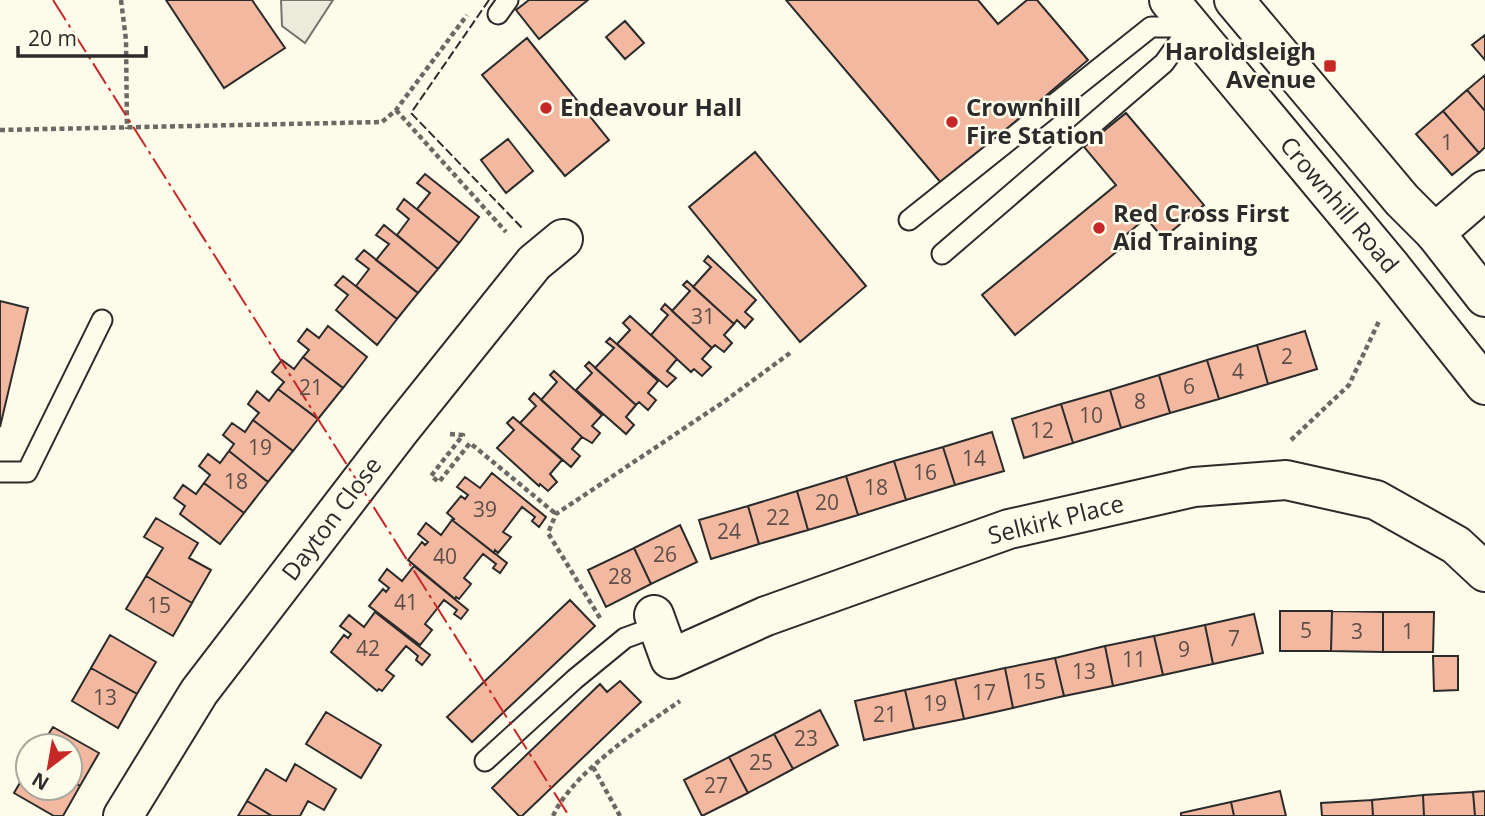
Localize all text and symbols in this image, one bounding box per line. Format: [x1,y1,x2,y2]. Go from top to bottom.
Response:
scale bar [18,14,145,58]
text: 20 m [28,24,77,52]
place label: Haroldsleigh Avenue [1165,34,1316,95]
marker: Haroldsleigh Avenue [1322,58,1338,74]
place label: Endeavour Hall [560,90,742,123]
place label: Crownhill Fire Station [966,90,1104,151]
marker: Endeavour Hall [538,100,554,116]
marker: Crownhill Fire Station [944,114,960,130]
house number: 1 [1441,128,1453,156]
street label: Crownhill Road [1273,129,1407,279]
place label: Red Cross First Aid Training [1113,196,1289,257]
marker: Red Cross First Aid Training [1091,220,1107,236]
house number: 31 [691,302,715,330]
house number: 2 [1281,342,1293,370]
house number: 4 [1232,357,1244,385]
house number: 6 [1183,372,1195,400]
house number: 21 [299,373,323,401]
house number: 8 [1134,387,1146,415]
house number: 10 [1079,401,1103,429]
house number: 12 [1030,416,1054,444]
house number: 19 [248,433,272,461]
house number: 14 [962,444,986,472]
street label: Dayton Close [273,449,388,587]
house number: 16 [913,458,937,486]
house number: 18 [224,467,248,495]
house number: 18 [864,473,888,501]
street label: Selkirk Place [984,486,1127,551]
house number: 20 [815,488,839,516]
house number: 39 [473,495,497,523]
house number: 22 [766,503,790,531]
house number: 24 [717,517,741,545]
house number: 26 [653,540,677,568]
house number: 40 [433,542,457,570]
house number: 28 [608,562,632,590]
house number: 41 [394,588,418,616]
house number: 15 [147,591,171,619]
house number: 5 [1300,616,1312,644]
house number: 3 [1351,617,1363,645]
house number: 1 [1402,617,1414,645]
house number: 7 [1228,624,1240,652]
house number: 42 [356,634,380,662]
house number: 9 [1178,635,1190,663]
house number: 11 [1122,645,1146,673]
house number: 13 [1072,657,1096,685]
house number: 15 [1022,667,1046,695]
house number: 17 [972,678,996,706]
house number: 13 [93,683,117,711]
house number: 19 [923,689,947,717]
house number: 21 [873,700,897,728]
house number: 23 [794,724,818,752]
north arrow [14,732,84,802]
house number: 25 [749,748,773,776]
text: N [27,766,54,797]
house number: 27 [704,771,728,799]

